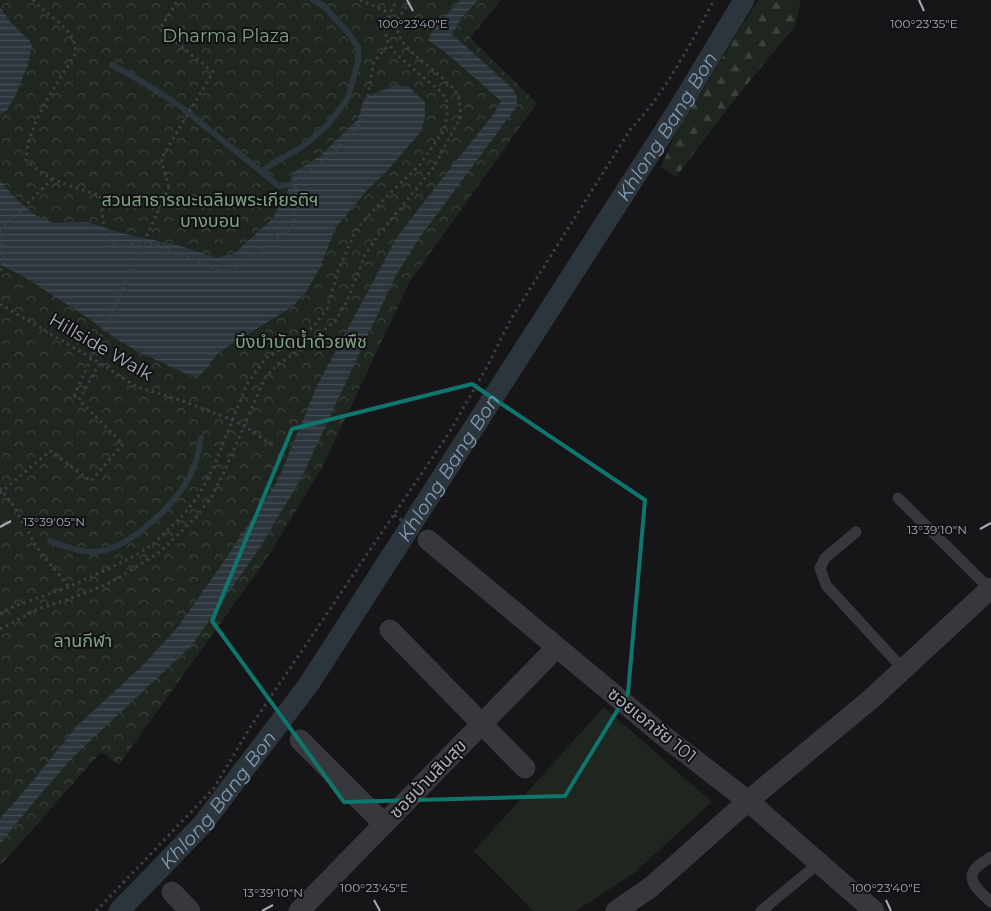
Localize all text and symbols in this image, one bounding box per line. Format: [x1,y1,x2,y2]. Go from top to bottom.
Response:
text: 100°23'40"E [378,16,448,31]
text: 100°23'35"E [890,16,958,31]
park label: Dharma Plaza [162,25,290,47]
water label: Khlong Bang Bon [611,48,722,205]
park label: สวนสาธารณะเฉลิมพระเกียรติฯ บางบอน [101,189,319,232]
street label: Hillside Walk [45,309,157,386]
park label: บึงบำบัดน้ำด้วยพืช [235,329,367,353]
water label: Khlong Bang Bon [392,389,504,546]
text: 13°39'05"N [23,514,85,529]
text: 13°39'10"N [907,522,967,537]
park label: ลานกีฬา [54,630,112,652]
street label: ซอยเอกชัย 101 [603,683,701,767]
water label: Khlong Bang Bon [155,726,281,873]
street label: ซอยบ้านสินสุข [385,735,471,823]
text: 100°23'45"E [340,880,408,895]
text: 100°23'40"E [851,880,921,895]
text: 13°39'10"N [243,885,303,900]

